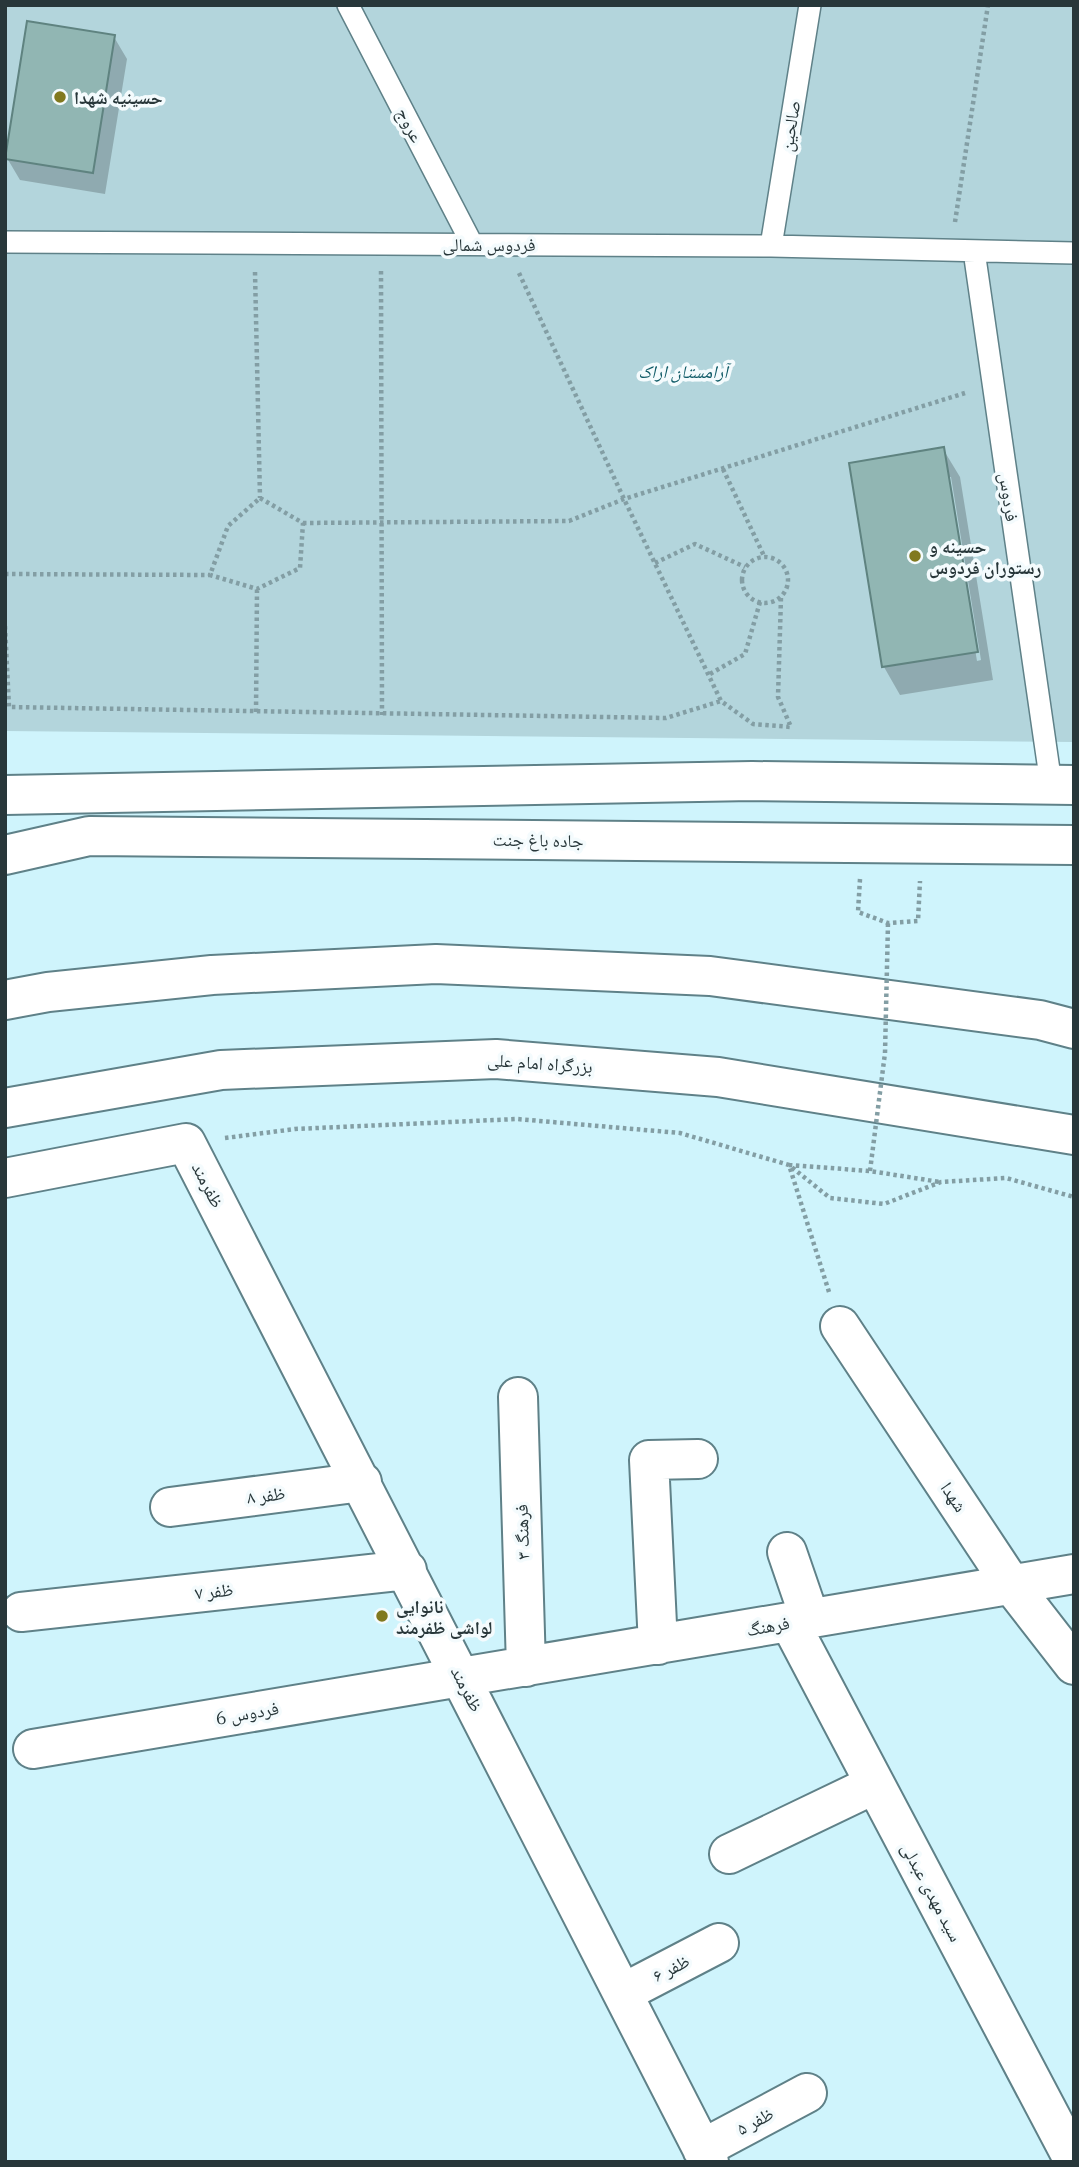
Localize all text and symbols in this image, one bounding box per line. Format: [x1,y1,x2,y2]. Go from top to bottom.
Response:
place label: حسینیه شهدا [74,86,163,109]
marker: حسینیه شهدا [52,89,68,105]
street label: صالحین [775,99,805,153]
street label: عروج [390,104,429,147]
street label: فردوس شمالی [442,233,536,256]
park label: آرامستان اراک [638,360,732,383]
street label: فردوس [994,471,1024,523]
place label: حسینه و رستوران فردوس [929,535,1041,579]
marker: حسینه و رستوران فردوس [907,548,923,564]
street label: جاده باغ جنت [492,828,584,852]
street label: بزرگراه امام علی [486,1048,594,1079]
street label: ظفرمند [187,1158,229,1212]
street label: شهدا [936,1477,972,1517]
street label: ظفر ۸ [246,1481,286,1509]
street label: فرهنگ ۳ [510,1504,534,1560]
street label: ظفر ۷ [194,1578,234,1604]
place label: نانوایی لواشی ظفرمند [396,1595,493,1639]
marker: نانوایی لواشی ظفرمند [374,1608,390,1624]
street label: فرهنگ [745,1611,791,1641]
street label: ظفرمند [446,1662,488,1716]
street label: فردوس 6 [214,1696,280,1730]
street label: سید مهدی عبدلی [896,1838,968,1946]
street label: ظفر ۶ [649,1949,693,1987]
street label: ظفر ۵ [733,2102,777,2140]

